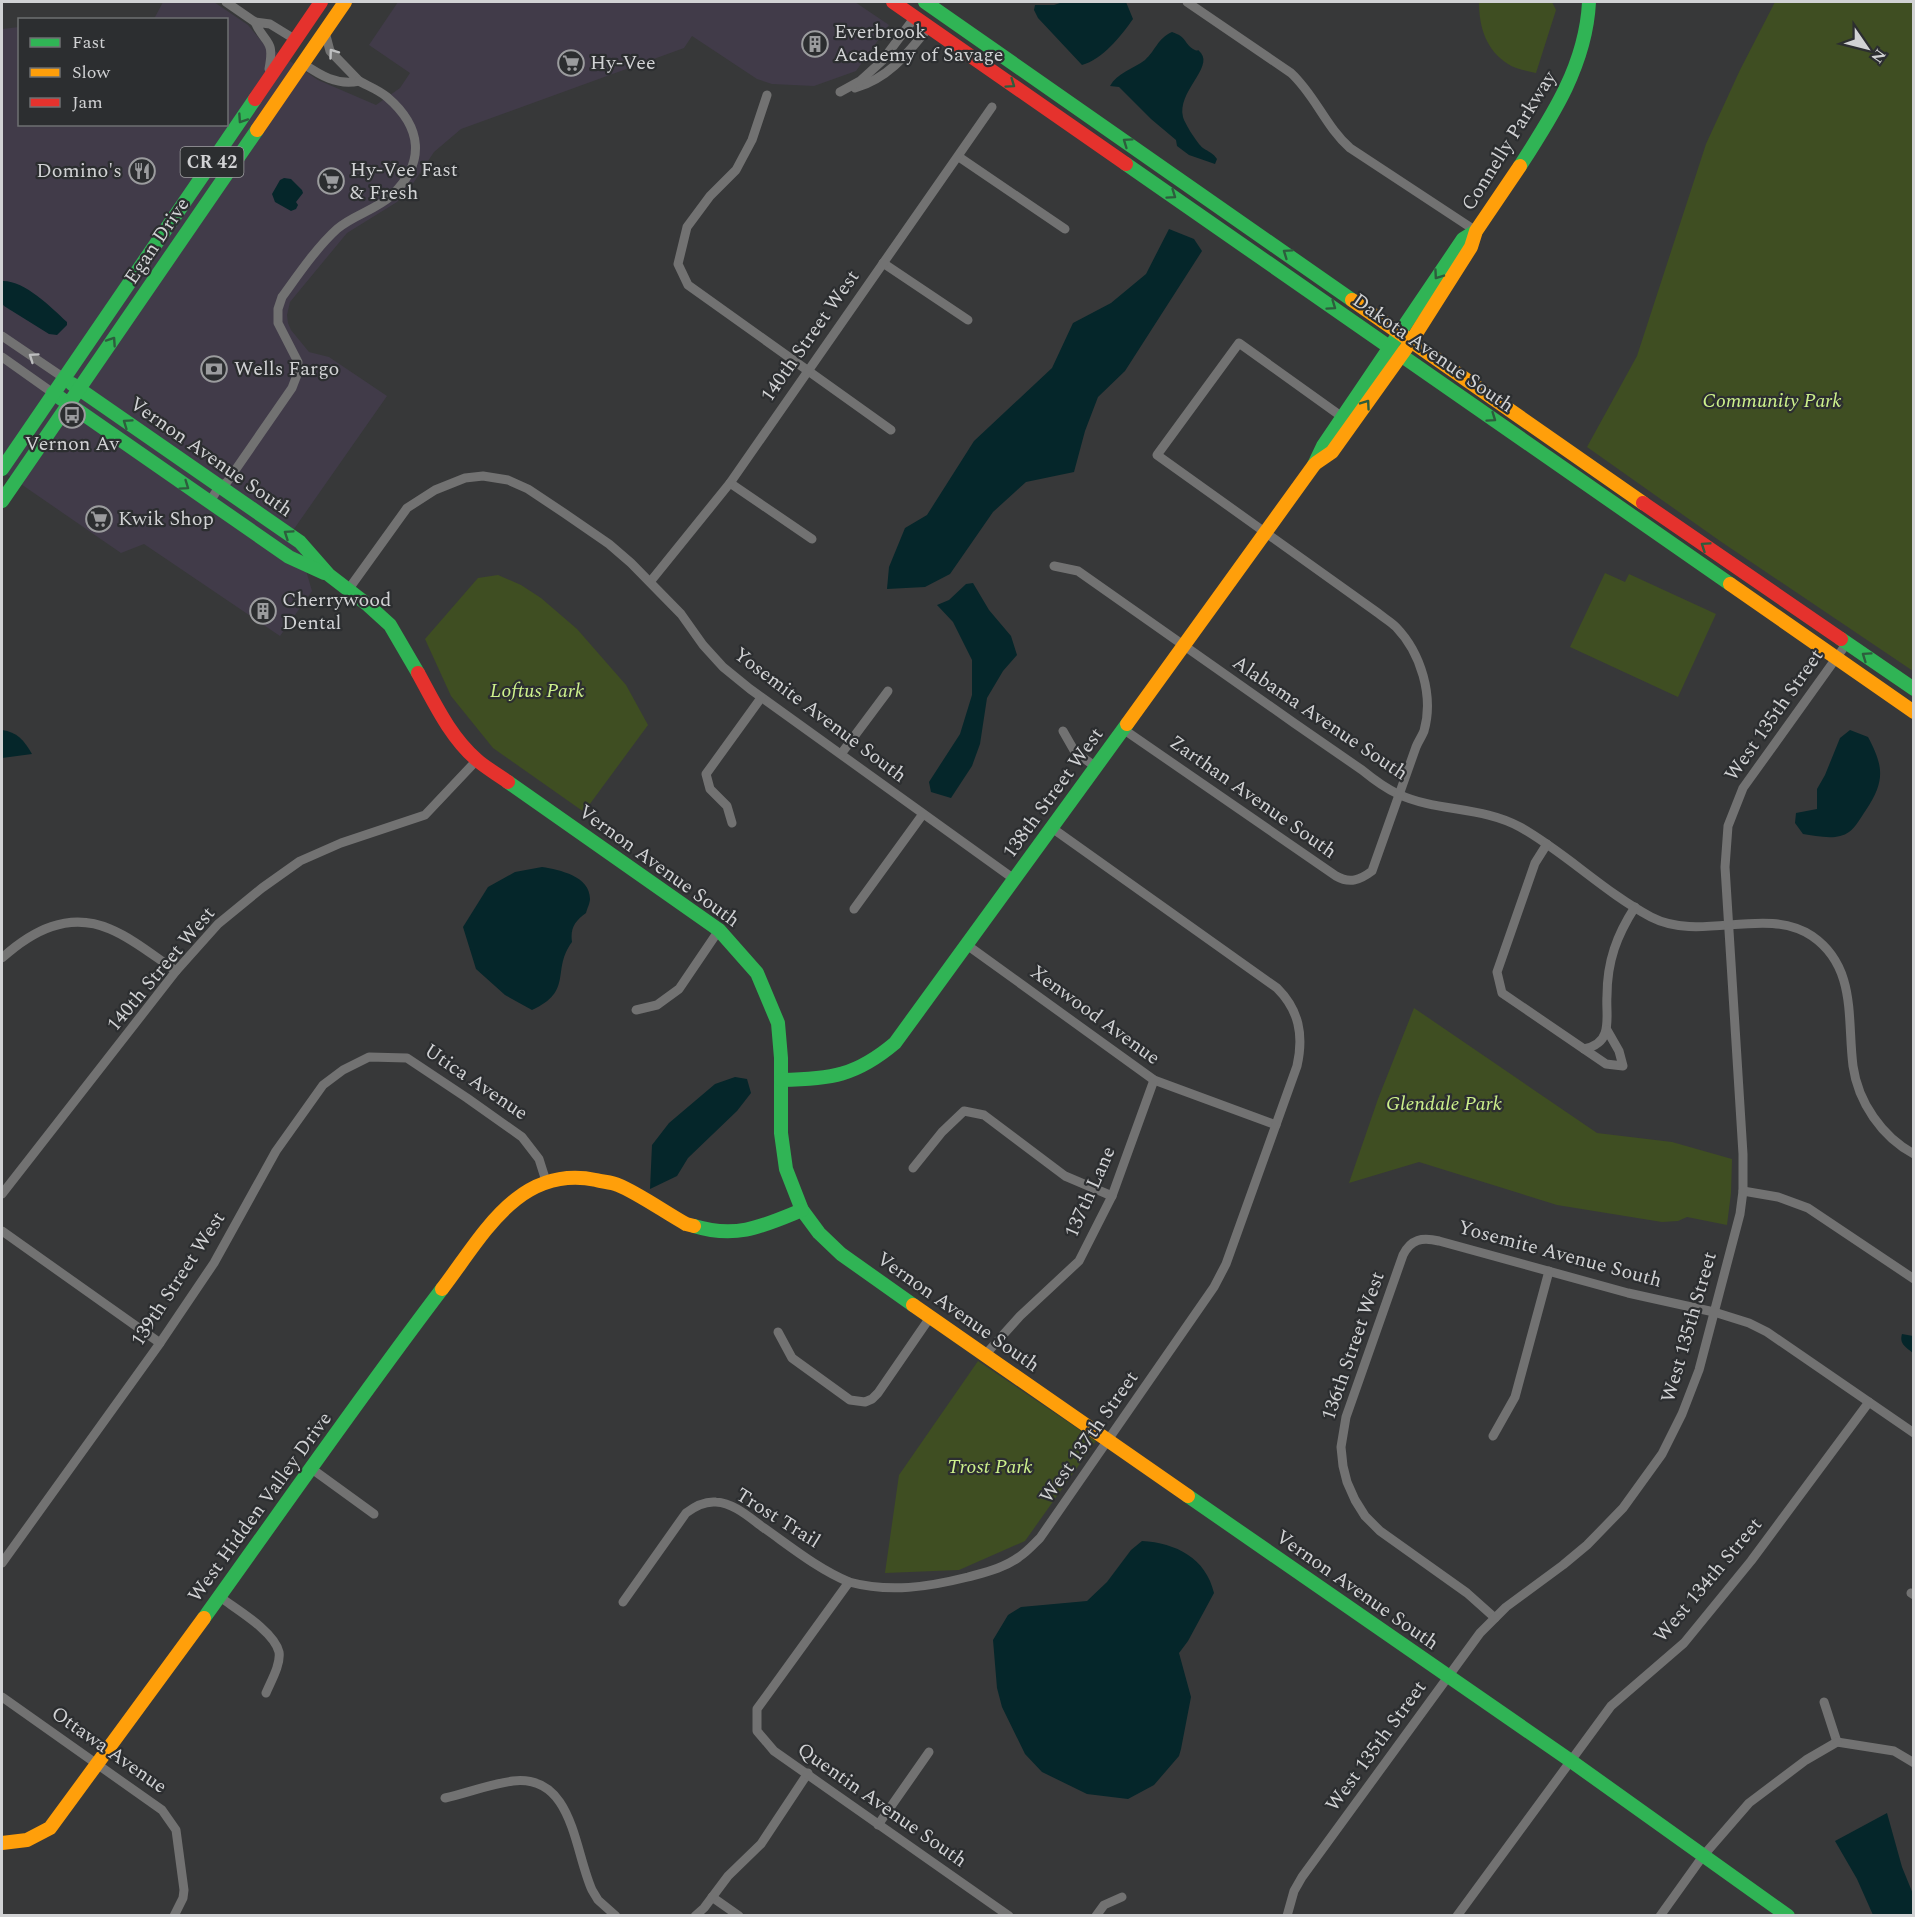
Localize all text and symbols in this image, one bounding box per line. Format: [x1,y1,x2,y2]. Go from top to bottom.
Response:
place label: Everbrook Academy of Savage [834,17,1004,70]
legend [18,18,228,126]
north arrow [1837,18,1897,78]
text: Fast [72,29,105,56]
building icon: Everbrook Academy of Savage [800,29,830,59]
text: N [1865,44,1892,68]
one-way arrow [329,48,340,59]
supermarket icon: Hy-Vee [556,48,586,78]
place label: Hy-Vee [590,48,656,78]
text: Slow [72,59,111,86]
street label: Connelly Parkway [1454,64,1565,217]
one-way arrow [1005,77,1016,88]
text: Jam [72,89,103,116]
one-way arrow [238,112,249,123]
one-way arrow [1122,138,1133,149]
road number: CR 42 [180,147,244,177]
place label: Hy-Vee Fast & Fresh [350,155,458,208]
place label: Domino's [36,156,122,186]
restaurant icon: Domino's [127,156,157,186]
supermarket icon: Hy-Vee Fast & Fresh [316,166,346,196]
one-way arrow [1165,188,1176,199]
street label: Egan Drive [117,192,197,290]
one-way arrow [1282,249,1293,260]
street label: 140th Street West [753,264,867,408]
one-way arrow [1434,268,1445,279]
street label: Dakota Avenue South [1346,286,1520,420]
one-way arrow [1325,299,1336,310]
one-way arrow [105,336,116,347]
one-way arrow [28,353,39,364]
bank icon: Wells Fargo [199,354,229,384]
place label: Wells Fargo [234,354,339,384]
park label: Community Park [1702,386,1842,416]
street label: Vernon Avenue South [123,389,299,525]
bus stop icon: Vernon Av [57,400,87,430]
one-way arrow [1359,400,1370,411]
one-way arrow [1486,411,1497,422]
one-way arrow [123,419,134,430]
place label: Vernon Av [25,429,121,459]
one-way arrow [178,479,189,490]
supermarket icon: Kwik Shop [84,504,114,534]
place label: Kwik Shop [118,504,214,534]
one-way arrow [284,529,294,541]
one-way arrow [1700,542,1711,553]
place label: Cherrywood Dental [282,585,391,638]
building icon: Cherrywood Dental [248,596,278,626]
street label: Yosemite Avenue South [727,640,913,790]
street label: West 135th Street [1717,643,1831,787]
street label: Alabama Avenue South [1226,648,1414,788]
one-way arrow [1861,652,1872,663]
park label: Loftus Park [490,676,585,706]
street label: 138th Street West [995,721,1111,865]
street label: Zarthan Avenue South [1163,728,1343,866]
street label: Vernon Avenue South [572,797,746,935]
street label: 140th Street West [99,900,223,1038]
street label: Xenwood Avenue [1024,957,1166,1073]
street label: Utica Avenue [418,1036,534,1128]
park label: Glendale Park [1386,1089,1503,1119]
street label: 137th Lane [1056,1141,1124,1243]
street label: 139th Street West [123,1206,233,1352]
street label: Yosemite Avenue South [1455,1212,1665,1296]
street label: Vernon Avenue South [870,1244,1046,1380]
street label: West 135th Street [1653,1248,1725,1406]
street label: 136th Street West [1313,1268,1393,1424]
street label: West 137th Street [1032,1365,1146,1509]
street label: West Hidden Valley Drive [181,1406,339,1608]
park label: Trost Park [947,1452,1033,1482]
street label: Trost Trail [730,1480,826,1556]
street label: West 134th Street [1646,1511,1770,1649]
street label: Vernon Avenue South [1269,1522,1445,1658]
street label: West 135th Street [1318,1674,1434,1818]
street label: Ottawa Avenue [45,1699,173,1801]
street label: Quentin Avenue South [791,1735,973,1875]

